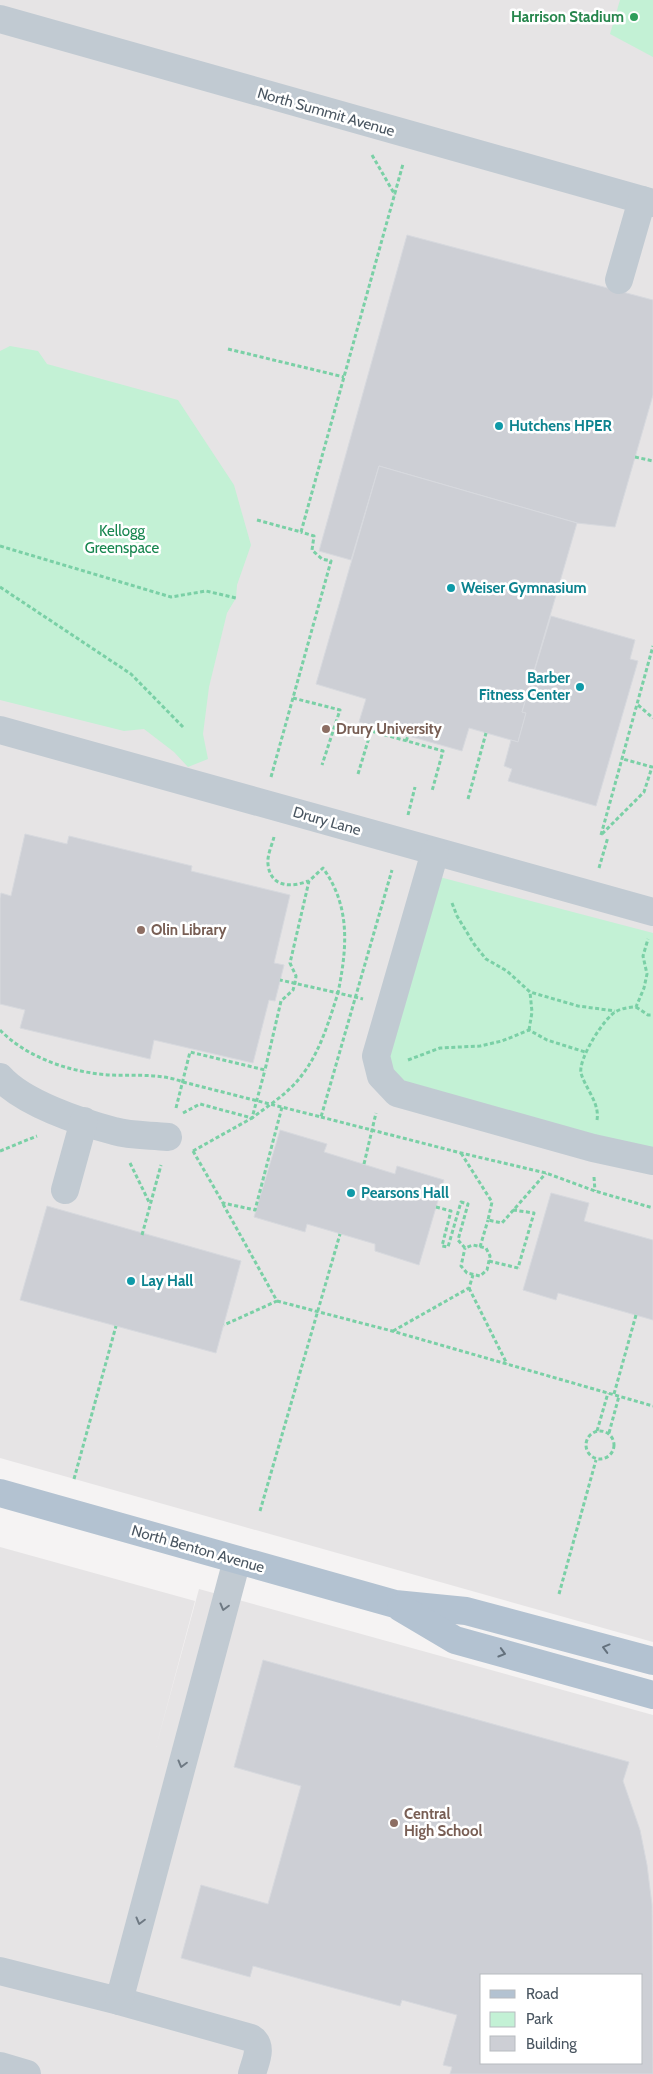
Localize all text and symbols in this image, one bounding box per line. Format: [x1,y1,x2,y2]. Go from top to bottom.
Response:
place label: Harrison Stadium [511,8,624,26]
marker: Harrison Stadium [628,11,640,23]
street label: North Summit Avenue [255,84,397,140]
place label: Hutchens HPER [509,417,612,435]
marker: Hutchens HPER [493,420,505,432]
park label: Kellogg Greenspace [85,522,160,557]
place label: Weiser Gymnasium [461,579,586,597]
marker: Weiser Gymnasium [445,582,457,594]
place label: Barber Fitness Center [479,669,570,704]
marker: Barber Fitness Center [574,681,586,693]
place label: Drury University [336,720,443,738]
marker: Drury University [320,723,332,735]
street label: Drury Lane [291,803,363,839]
place label: Olin Library [151,921,227,939]
marker: Olin Library [135,924,147,936]
place label: Pearsons Hall [361,1184,449,1202]
marker: Pearsons Hall [345,1187,357,1199]
place label: Lay Hall [141,1272,193,1290]
marker: Lay Hall [125,1275,137,1287]
street label: North Benton Avenue [129,1521,267,1577]
one-way arrow [219,1602,230,1611]
one-way arrow [601,1643,610,1654]
one-way arrow [497,1647,505,1657]
one-way arrow [177,1759,188,1768]
place label: Central High School [404,1805,482,1840]
marker: Central High School [388,1817,400,1829]
one-way arrow [136,1916,146,1924]
legend [480,1974,643,2064]
text: Road [526,1985,559,2003]
text: Park [526,2010,553,2028]
text: Building [526,2035,577,2053]

